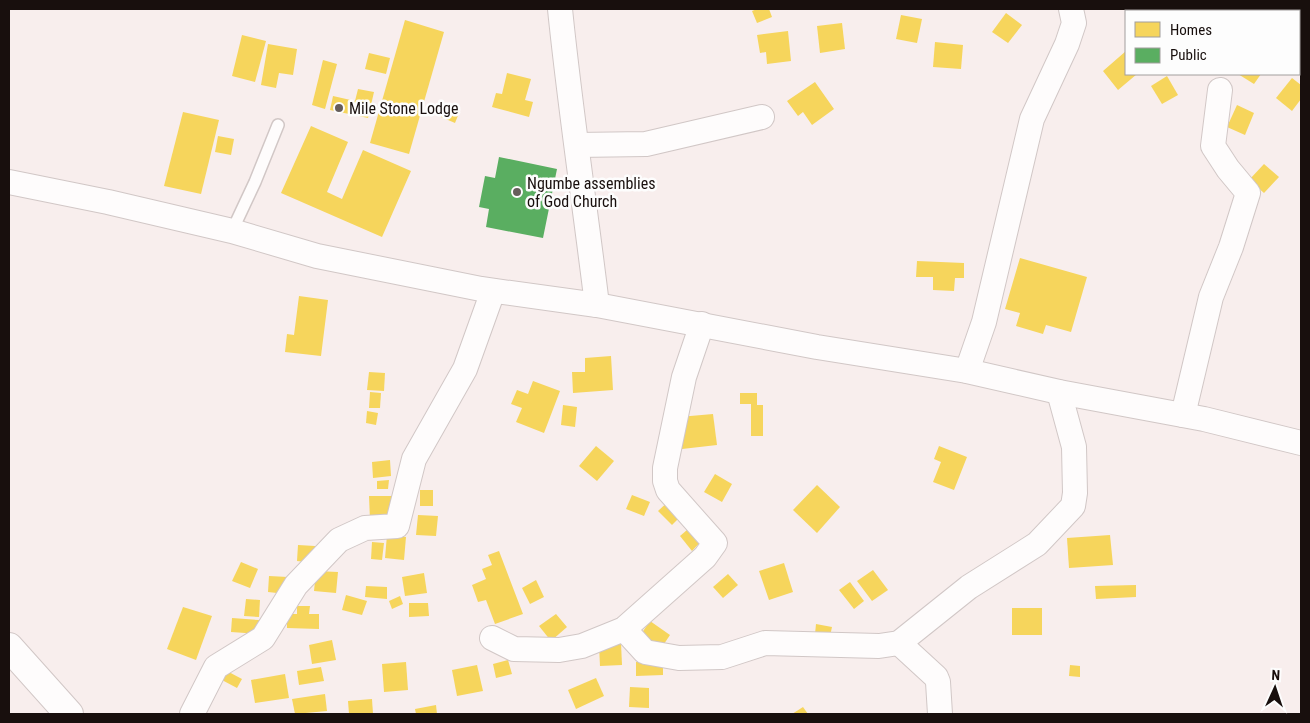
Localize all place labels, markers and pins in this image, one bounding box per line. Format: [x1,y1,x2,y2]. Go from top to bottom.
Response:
place label: Mile Stone Lodge [349,99,458,118]
marker: Mile Stone Lodge [333,102,345,114]
place label: Ngumbe assemblies of God Church [527,174,655,211]
marker: Ngumbe assemblies of God Church [511,186,523,198]

